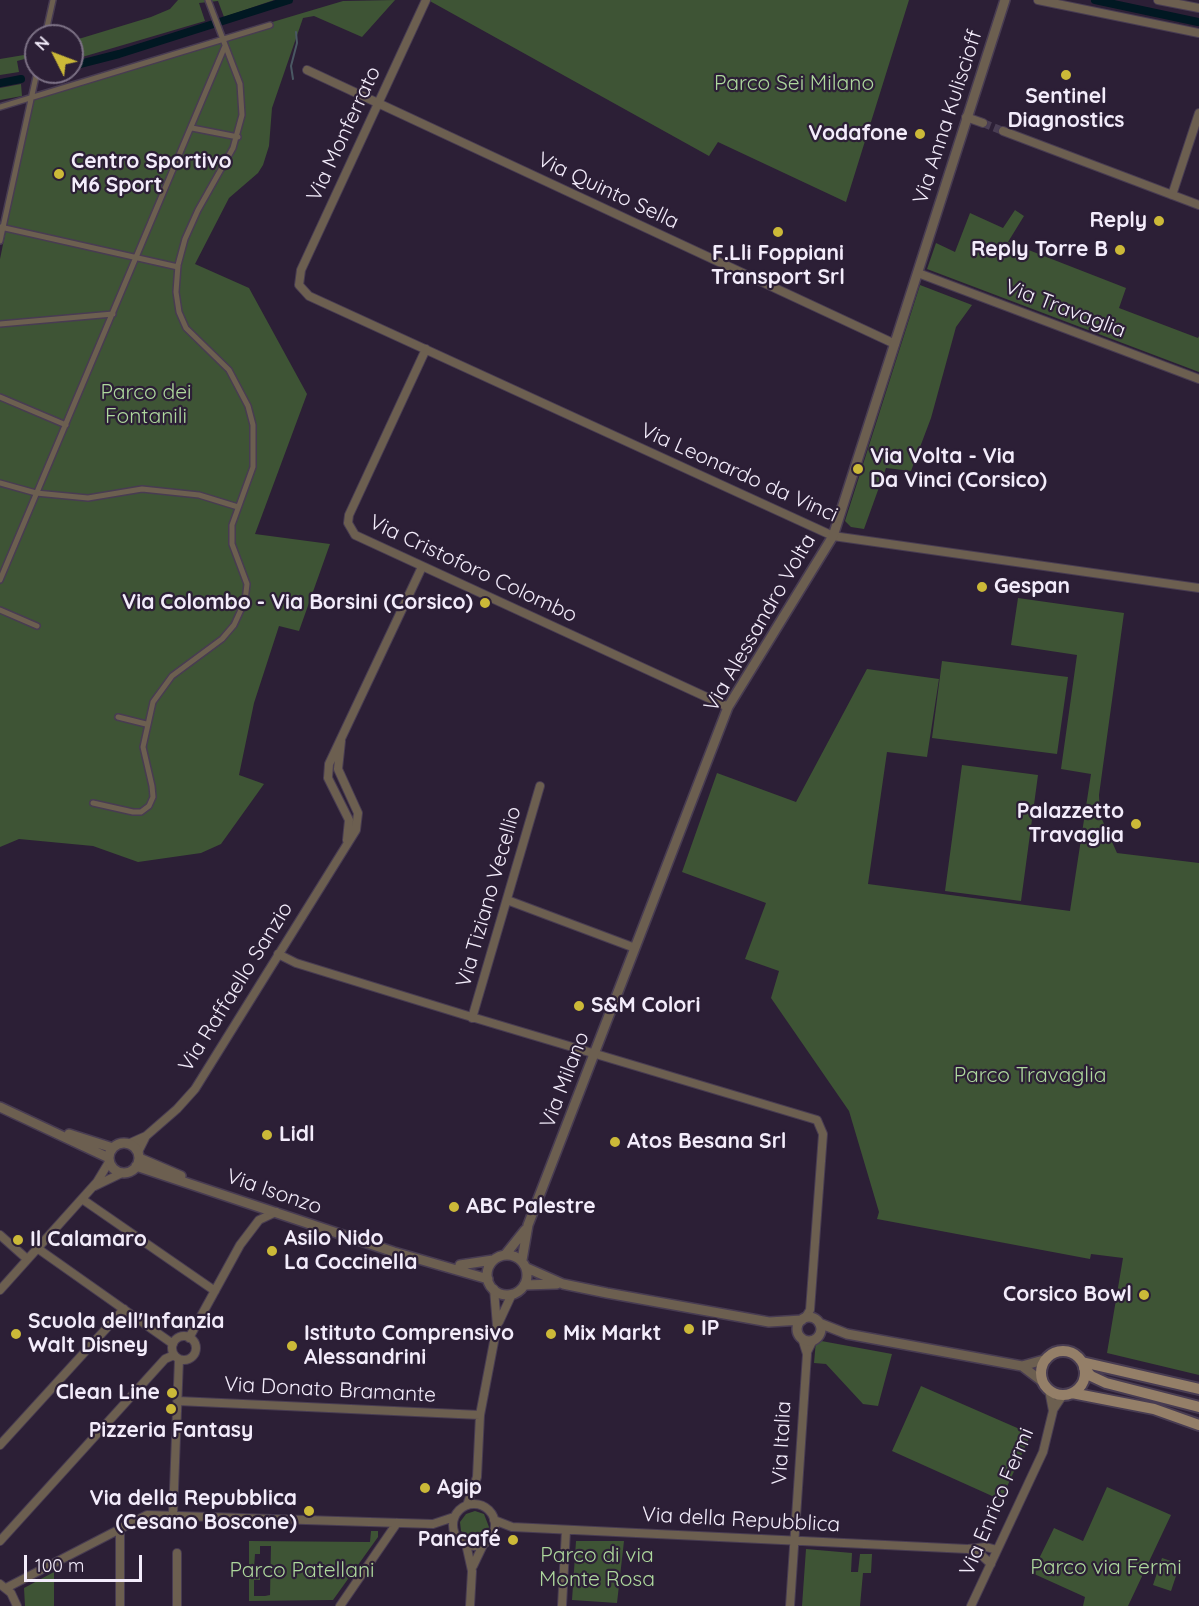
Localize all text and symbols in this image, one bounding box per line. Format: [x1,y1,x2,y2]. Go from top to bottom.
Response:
north arrow [24,24,84,84]
street label: Via Anna Kuliscioff [908,27,988,207]
text: N [31,32,53,54]
street label: Via Monferrato [302,62,386,206]
marker: Sentinel Diagnostics [1059,68,1073,82]
park label: Parco Sei Milano [714,71,874,97]
place label: Sentinel Diagnostics [1008,84,1124,134]
place label: Vodafone [808,121,908,147]
marker: Vodafone [913,127,927,141]
street label: Via Quinto Sella [533,147,683,235]
place label: Centro Sportivo M6 Sport [71,149,232,199]
marker: Centro Sportivo M6 Sport [52,167,66,181]
place label: Reply [1089,208,1147,234]
marker: Reply [1152,214,1166,228]
marker: F.Lli Foppiani Transport Srl [771,225,785,239]
place label: Reply Torre B [971,237,1108,263]
place label: F.Lli Foppiani Transport Srl [711,241,845,291]
marker: Reply Torre B [1113,243,1127,257]
street label: Via Travaglia [1001,274,1129,344]
park label: Parco dei Fontanili [100,380,192,430]
street label: Via Leonardo da Vinci [636,418,842,528]
place label: Via Volta - Via Da Vinci (Corsico) [870,444,1047,494]
marker: Via Volta - Via Da Vinci (Corsico) [851,462,865,476]
street label: Via Cristoforo Colombo [365,510,581,628]
street label: Via Alessandro Volta [699,530,821,716]
place label: Gespan [994,574,1070,600]
marker: Gespan [975,580,989,594]
place label: Via Colombo - Via Borsini (Corsico) [122,590,473,616]
marker: Via Colombo - Via Borsini (Corsico) [478,596,492,610]
place label: Palazzetto Travaglia [1017,799,1124,849]
street label: Via Tiziano Vecellio [451,804,527,990]
marker: Palazzetto Travaglia [1129,817,1143,831]
street label: Via Raffaello Sanzio [174,898,298,1076]
place label: S&M Colori [591,993,700,1019]
marker: S&M Colori [572,999,586,1013]
street label: Via Milano [535,1028,595,1132]
park label: Parco Travaglia [954,1063,1106,1089]
place label: Lidl [279,1122,315,1148]
marker: Lidl [260,1128,274,1142]
place label: Atos Besana Srl [627,1129,786,1155]
marker: Atos Besana Srl [608,1135,622,1149]
street label: Via Isonzo [223,1164,325,1220]
place label: ABC Palestre [466,1194,596,1220]
marker: ABC Palestre [447,1200,461,1214]
place label: Asilo Nido La Coccinella [284,1226,417,1276]
place label: Il Calamaro [30,1227,147,1253]
marker: Il Calamaro [11,1233,25,1247]
marker: Asilo Nido La Coccinella [265,1244,279,1258]
place label: Corsico Bowl [1003,1282,1132,1308]
marker: Corsico Bowl [1137,1288,1151,1302]
place label: Scuola dell'Infanzia Walt Disney [28,1309,224,1359]
place label: IP [701,1316,719,1342]
place label: Istituto Comprensivo Alessandrini [304,1321,514,1371]
place label: Mix Markt [563,1321,661,1347]
marker: IP [682,1322,696,1336]
marker: Scuola dell'Infanzia Walt Disney [9,1327,23,1341]
marker: Mix Markt [544,1327,558,1341]
marker: Istituto Comprensivo Alessandrini [285,1339,299,1353]
street label: Via Donato Bramante [223,1372,437,1408]
place label: Clean Line [56,1380,160,1406]
marker: Clean Line [165,1386,179,1400]
street label: Via Italia [767,1400,797,1486]
marker: Pizzeria Fantasy [164,1402,178,1416]
place label: Pizzeria Fantasy [89,1418,253,1444]
street label: Via Enrico Fermi [955,1424,1039,1580]
place label: Agip [437,1475,482,1501]
marker: Agip [418,1481,432,1495]
place label: Via della Repubblica (Cesano Boscone) [89,1486,297,1536]
street label: Via della Repubblica [641,1502,841,1538]
marker: Via della Repubblica (Cesano Boscone) [302,1504,316,1518]
place label: Pancafé [418,1527,501,1553]
marker: Pancafé [506,1533,520,1547]
scale bar [27,1543,146,1581]
park label: Parco di via Monte Rosa [539,1543,655,1593]
text: 100 m [35,1554,84,1577]
park label: Parco via Fermi [1030,1555,1182,1581]
park label: Parco Patellani [229,1558,375,1584]

